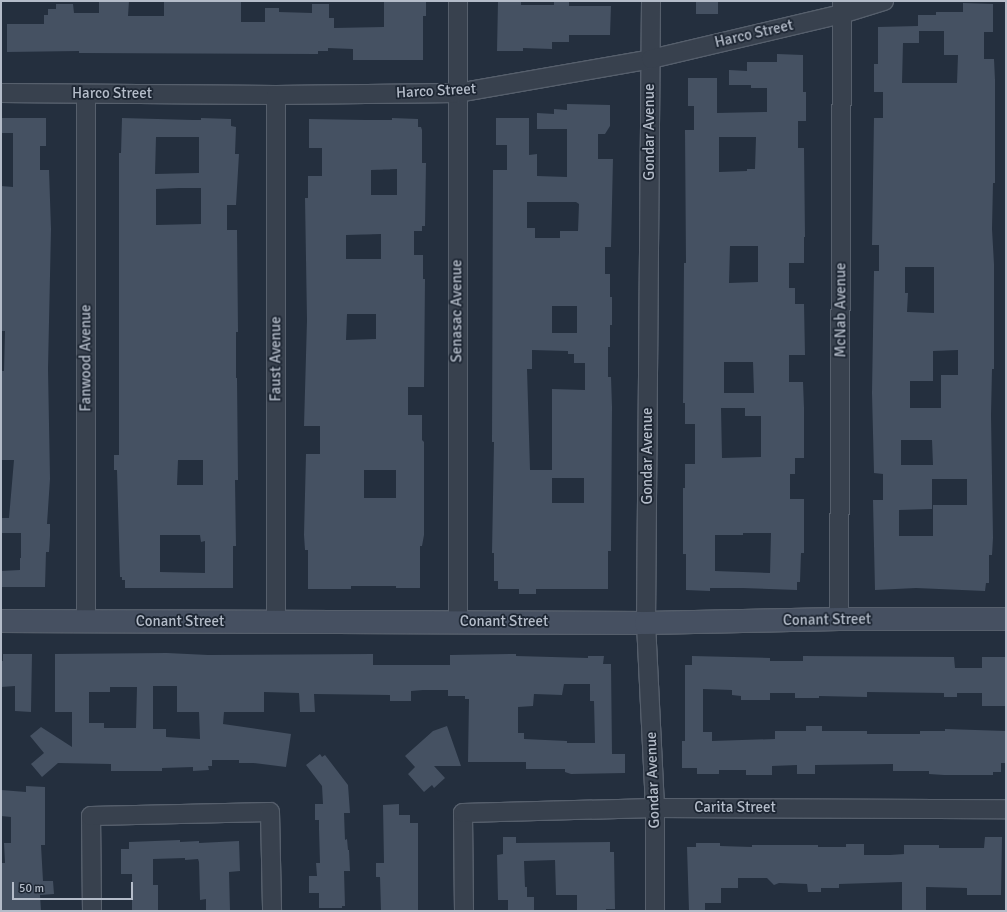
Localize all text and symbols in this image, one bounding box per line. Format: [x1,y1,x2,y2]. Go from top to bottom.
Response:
street label: Harco Street [713,16,795,52]
street label: Harco Street [396,80,476,102]
street label: Gondar Avenue [641,84,659,180]
street label: Harco Street [72,85,152,103]
street label: Senasac Avenue [448,259,466,363]
street label: McNab Avenue [832,262,850,358]
street label: Fanwood Avenue [77,304,95,412]
street label: Faust Avenue [267,316,285,402]
street label: Gondar Avenue [639,408,657,504]
street label: Conant Street [783,610,871,630]
street label: Conant Street [136,613,224,631]
street label: Conant Street [460,613,548,631]
street label: Gondar Avenue [642,731,664,829]
street label: Carita Street [694,799,776,817]
scale bar [14,874,135,900]
text: 50 m [19,881,44,896]

